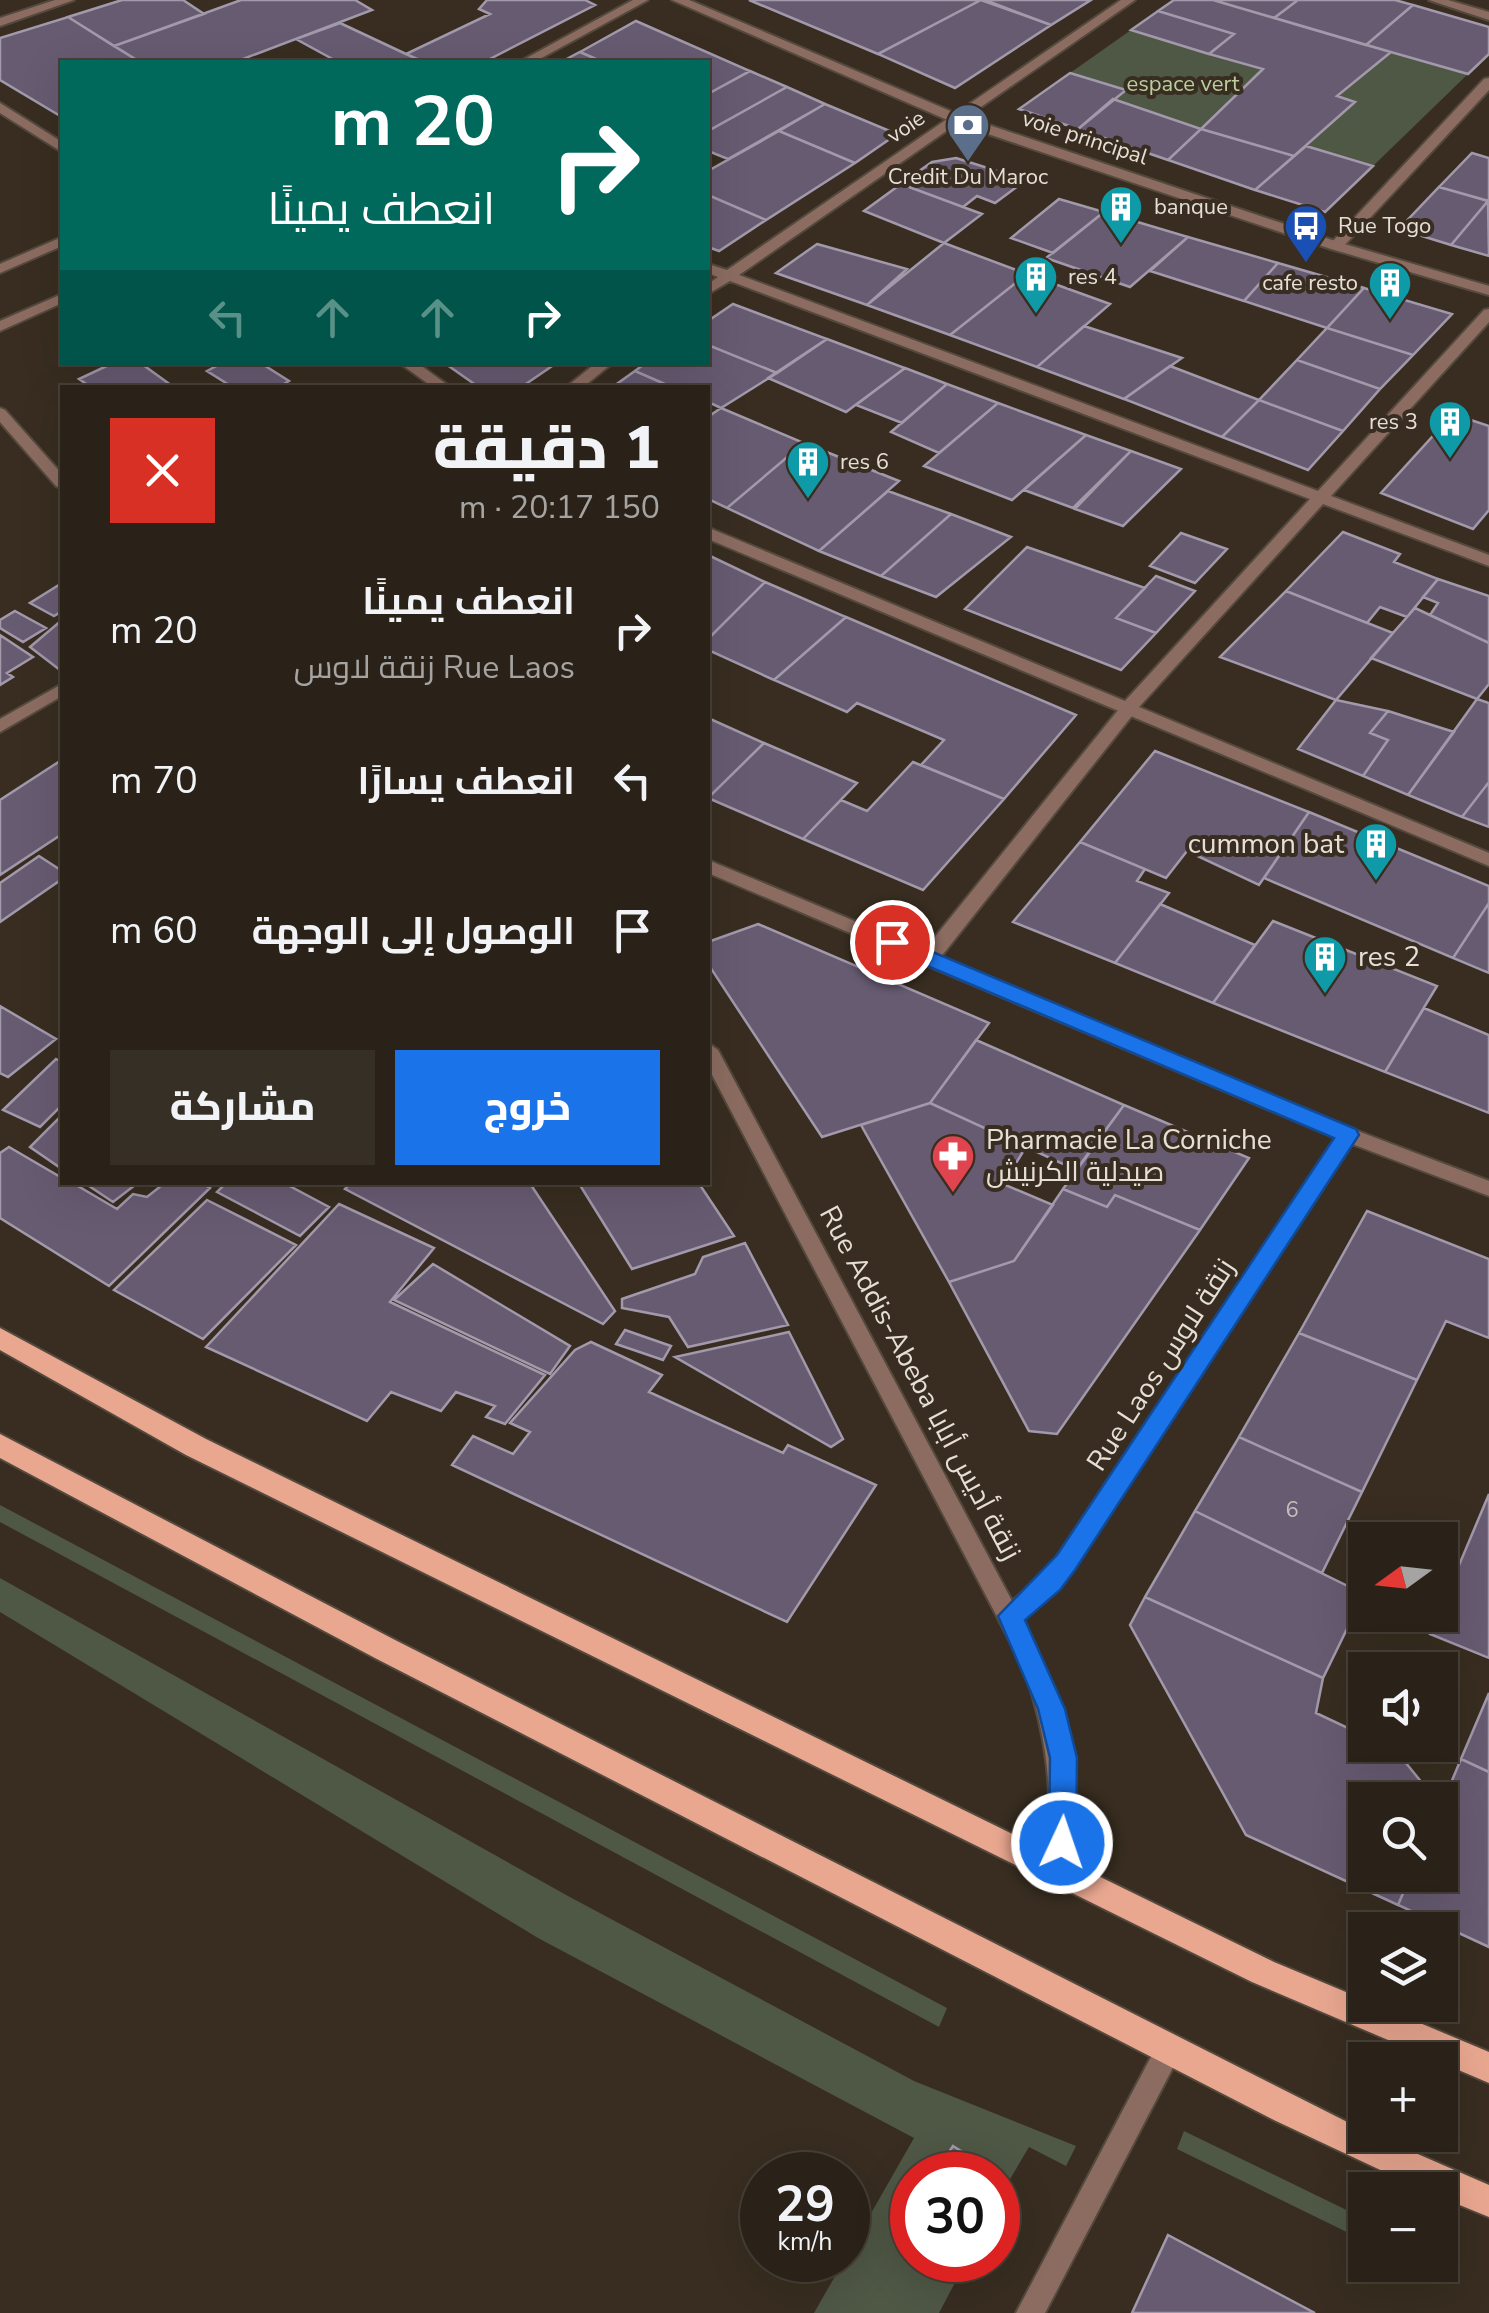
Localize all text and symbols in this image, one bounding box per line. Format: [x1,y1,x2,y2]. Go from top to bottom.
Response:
park label: espace vert [1126,69,1240,99]
text: 20 m [331,74,495,170]
icon: right [530,100,660,230]
bank icon: Credit Du Maroc [945,102,991,163]
street label: voie [881,103,931,151]
street label: voie principal [1018,104,1152,173]
place label: Credit Du Maroc [888,162,1048,192]
text: انعطف يمينًا [267,179,495,240]
building icon: banque [1098,184,1144,245]
place label: banque [1154,192,1228,222]
bus stop icon: Rue Togo [1283,203,1329,264]
place label: Rue Togo [1338,211,1431,241]
building icon: res 4 [1013,254,1059,315]
building icon: cafe resto [1367,260,1413,321]
place label: res 4 [1068,262,1117,292]
place label: cafe resto [1262,268,1358,298]
icon: left [200,290,255,345]
icon: ahead [305,290,360,345]
icon: ahead [410,290,465,345]
icon: right [515,290,570,345]
building icon: res 3 [1427,399,1473,460]
text: 1 دقيقة [433,407,660,489]
place label: res 3 [1369,407,1418,437]
button: close [110,418,215,523]
building icon: res 6 [785,439,831,500]
place label: res 6 [840,447,889,477]
text: 150 m · 20:17 [459,486,660,529]
text: انعطف يمينًا [362,576,575,627]
icon: right [605,603,660,658]
text: 20 m [110,605,198,656]
text: Rue Laos زنقة لاوس [294,646,575,689]
icon: left [605,753,660,808]
text: 70 m [110,755,198,806]
text: انعطف يسارًا [357,756,575,807]
building icon: cummon bat [1353,821,1399,882]
place label: cummon bat [1188,825,1344,863]
pin [850,900,935,985]
icon: arrive [605,903,660,958]
text: 60 m [110,905,198,956]
text: الوصول إلى الوجهة [252,906,575,957]
icon: arrive [865,915,920,970]
building icon: res 2 [1302,934,1348,995]
place label: res 2 [1358,938,1420,976]
button: مشاركة [110,1050,375,1165]
button: خروج [395,1050,660,1165]
place label: Pharmacie La Corniche صيدلية الكرنيش [986,1121,1272,1191]
pharmacy icon: Pharmacie La Corniche صيدلية الكرنيش [930,1133,976,1194]
street label: Rue Addis-Abeba زنقة أديس أبابا [810,1199,1030,1567]
street label: Rue Laos زنقة لاوس [1078,1251,1244,1479]
house number: 6 [1285,1495,1299,1525]
north arrow [1348,1522,1458,1632]
map controls [1348,1522,1458,2282]
button: sound [1348,1652,1458,1762]
button: search [1348,1782,1458,1892]
position arrow [1010,1791,1114,1895]
button: layers [1348,1912,1458,2022]
button: + [1348,2042,1458,2152]
speed limit sign: 30 [890,2152,1020,2282]
text: 29 [775,2170,835,2239]
button: − [1348,2172,1458,2282]
text: km/h [777,2225,833,2259]

